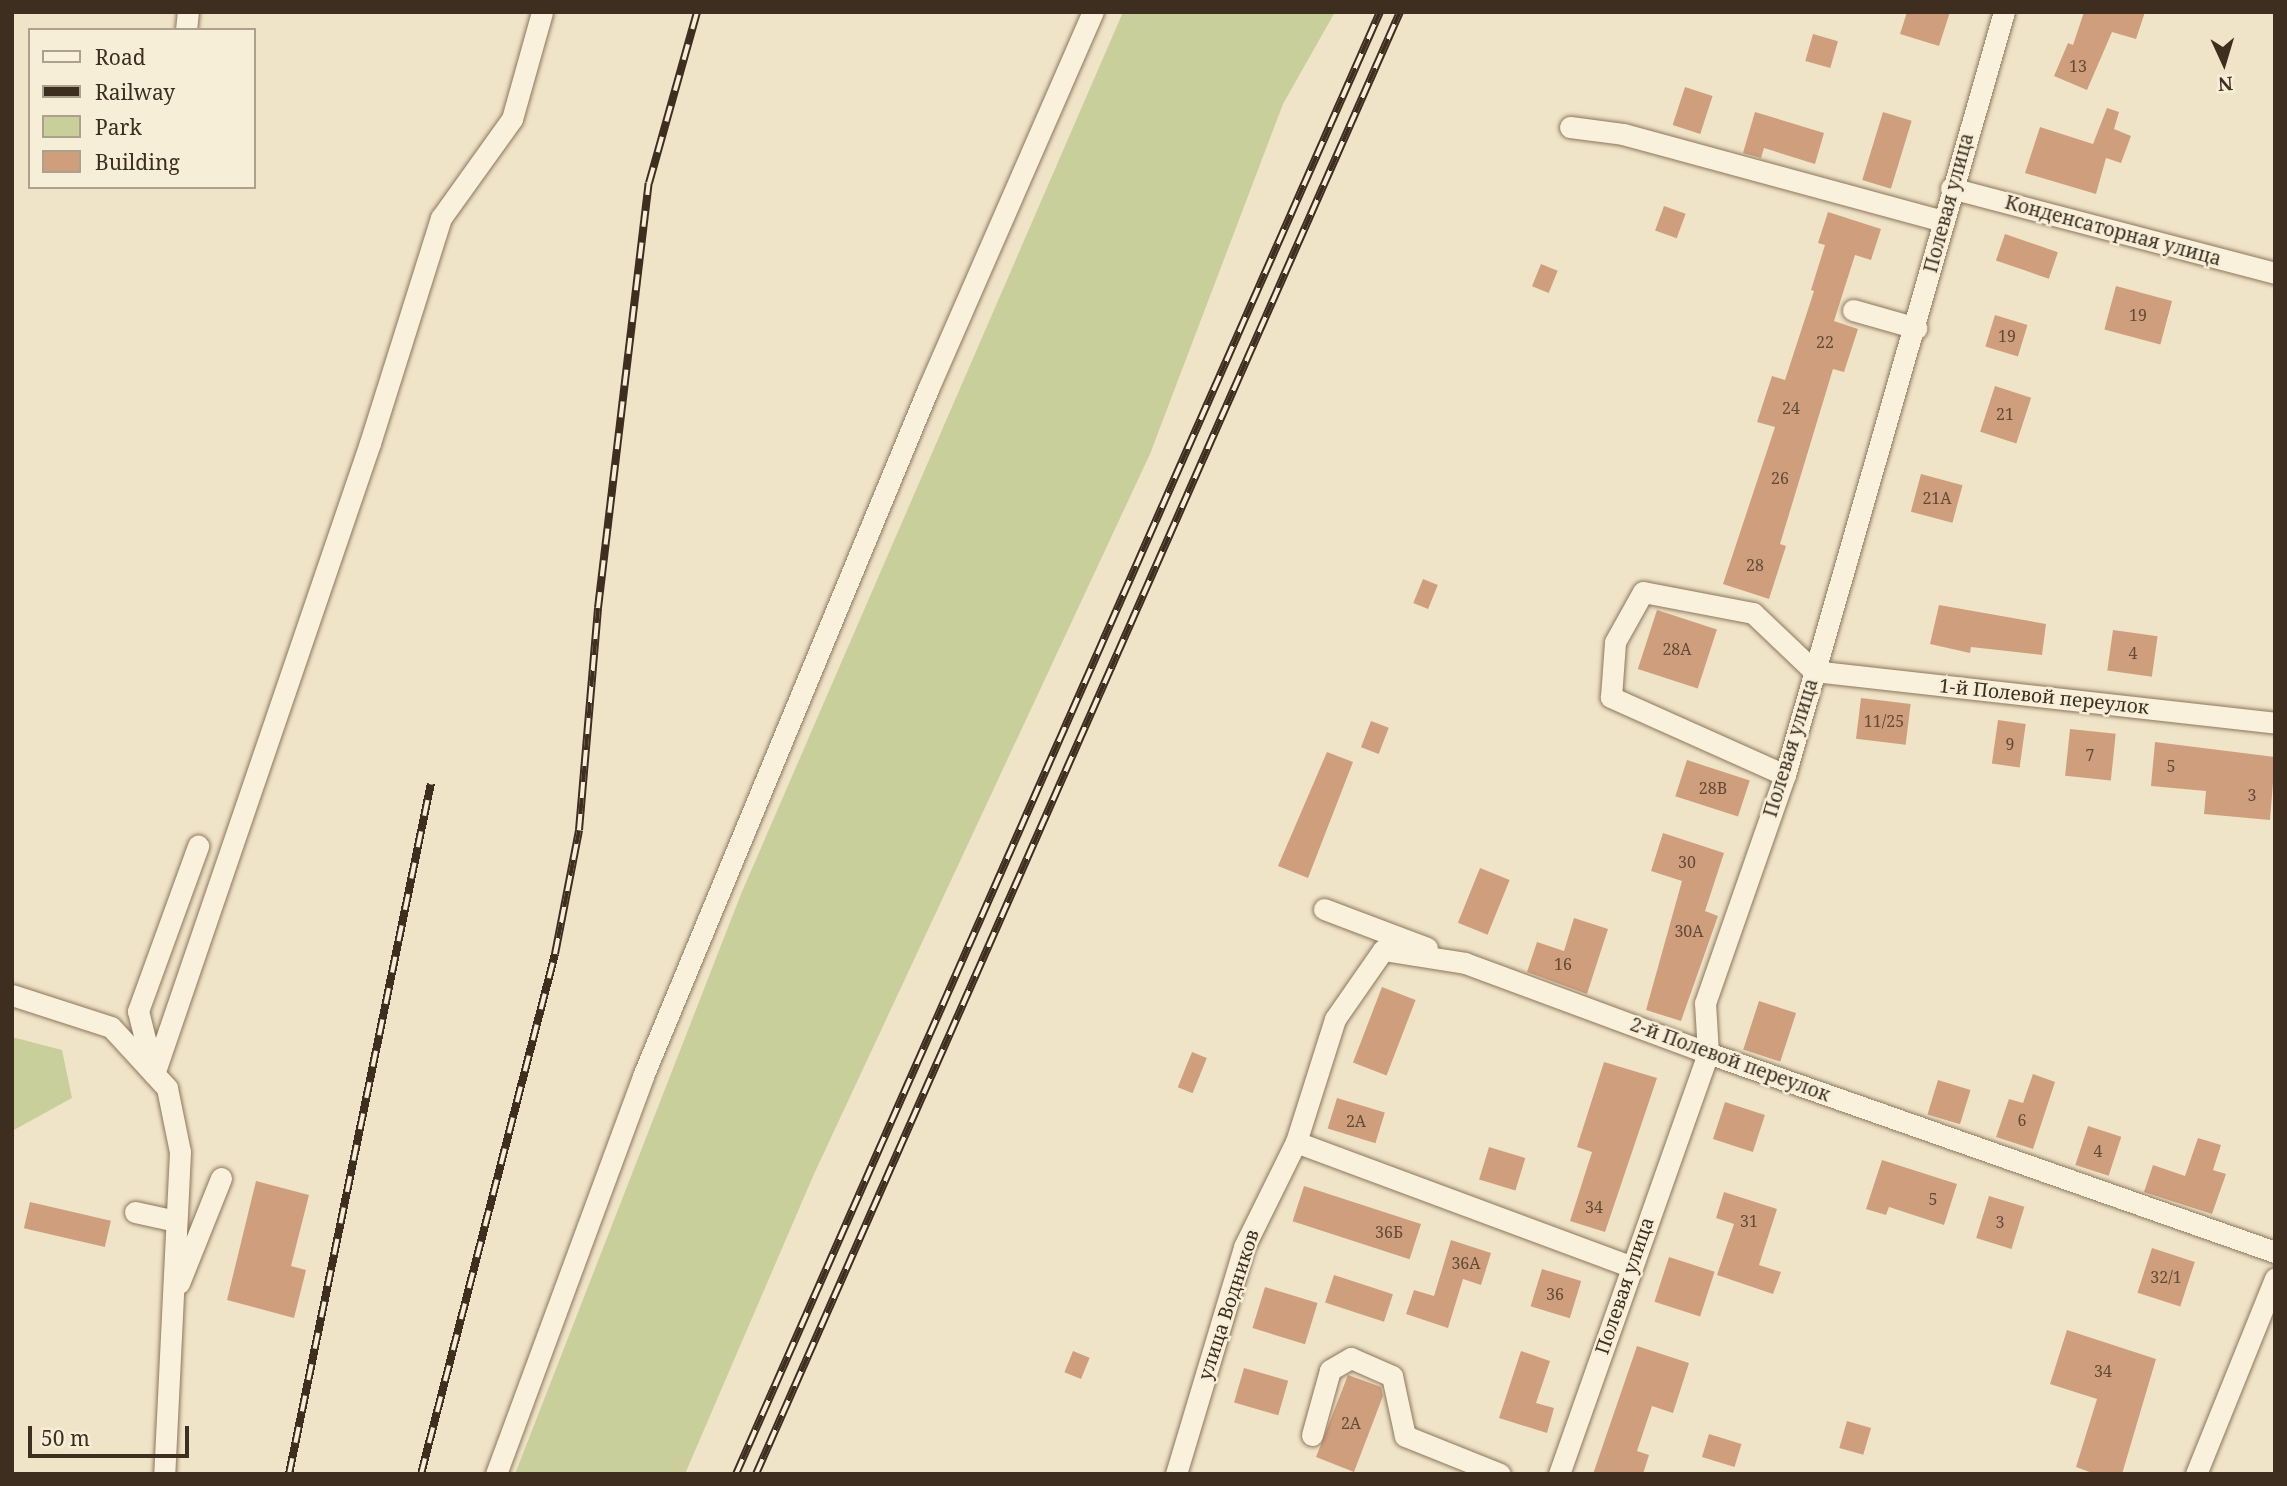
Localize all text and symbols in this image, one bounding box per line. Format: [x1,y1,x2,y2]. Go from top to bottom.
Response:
legend [28,28,256,189]
north arrow [2189,28,2259,98]
text: Road [95,43,146,71]
house number: 13 [2069,56,2087,76]
text: N [2217,70,2234,97]
text: Railway [95,78,175,106]
text: Park [95,113,142,141]
street label: Полевая улица [1919,131,1979,275]
text: Building [95,148,180,176]
street label: Конденсаторная улица [2002,191,2224,271]
house number: 19 [2129,305,2147,325]
house number: 19 [1998,326,2016,346]
house number: 22 [1816,332,1834,352]
house number: 24 [1782,398,1800,418]
house number: 21 [1996,404,2014,424]
house number: 26 [1771,468,1789,488]
house number: 21А [1922,488,1952,508]
house number: 28 [1746,555,1764,575]
house number: 28А [1662,639,1692,659]
house number: 4 [2129,643,2137,663]
street label: 1-й Полевой переулок [1938,675,2150,719]
street label: Полевая улица [1759,676,1823,820]
house number: 11/25 [1864,711,1904,731]
house number: 9 [2006,734,2014,754]
house number: 7 [2086,745,2094,765]
house number: 5 [2167,756,2175,776]
house number: 28В [1699,778,1727,798]
house number: 3 [2248,785,2256,805]
house number: 30 [1678,852,1696,872]
house number: 30А [1674,921,1704,941]
house number: 16 [1554,954,1572,974]
street label: 2-й Полевой переулок [1627,1013,1833,1107]
house number: 6 [2018,1110,2026,1130]
house number: 2А [1346,1111,1366,1131]
house number: 4 [2094,1141,2102,1161]
house number: 5 [1929,1189,1937,1209]
house number: 34 [1585,1197,1603,1217]
house number: 31 [1740,1211,1758,1231]
house number: 3 [1996,1212,2004,1232]
street label: Полевая улица [1591,1214,1659,1358]
house number: 36Б [1375,1222,1403,1242]
street label: улица Водников [1194,1227,1264,1383]
house number: 36А [1451,1253,1481,1273]
house number: 32/1 [2150,1267,2182,1287]
house number: 36 [1546,1284,1564,1304]
house number: 34 [2094,1361,2112,1381]
scale bar [32,1412,192,1456]
house number: 2А [1341,1413,1361,1433]
text: 50 m [41,1424,90,1452]

